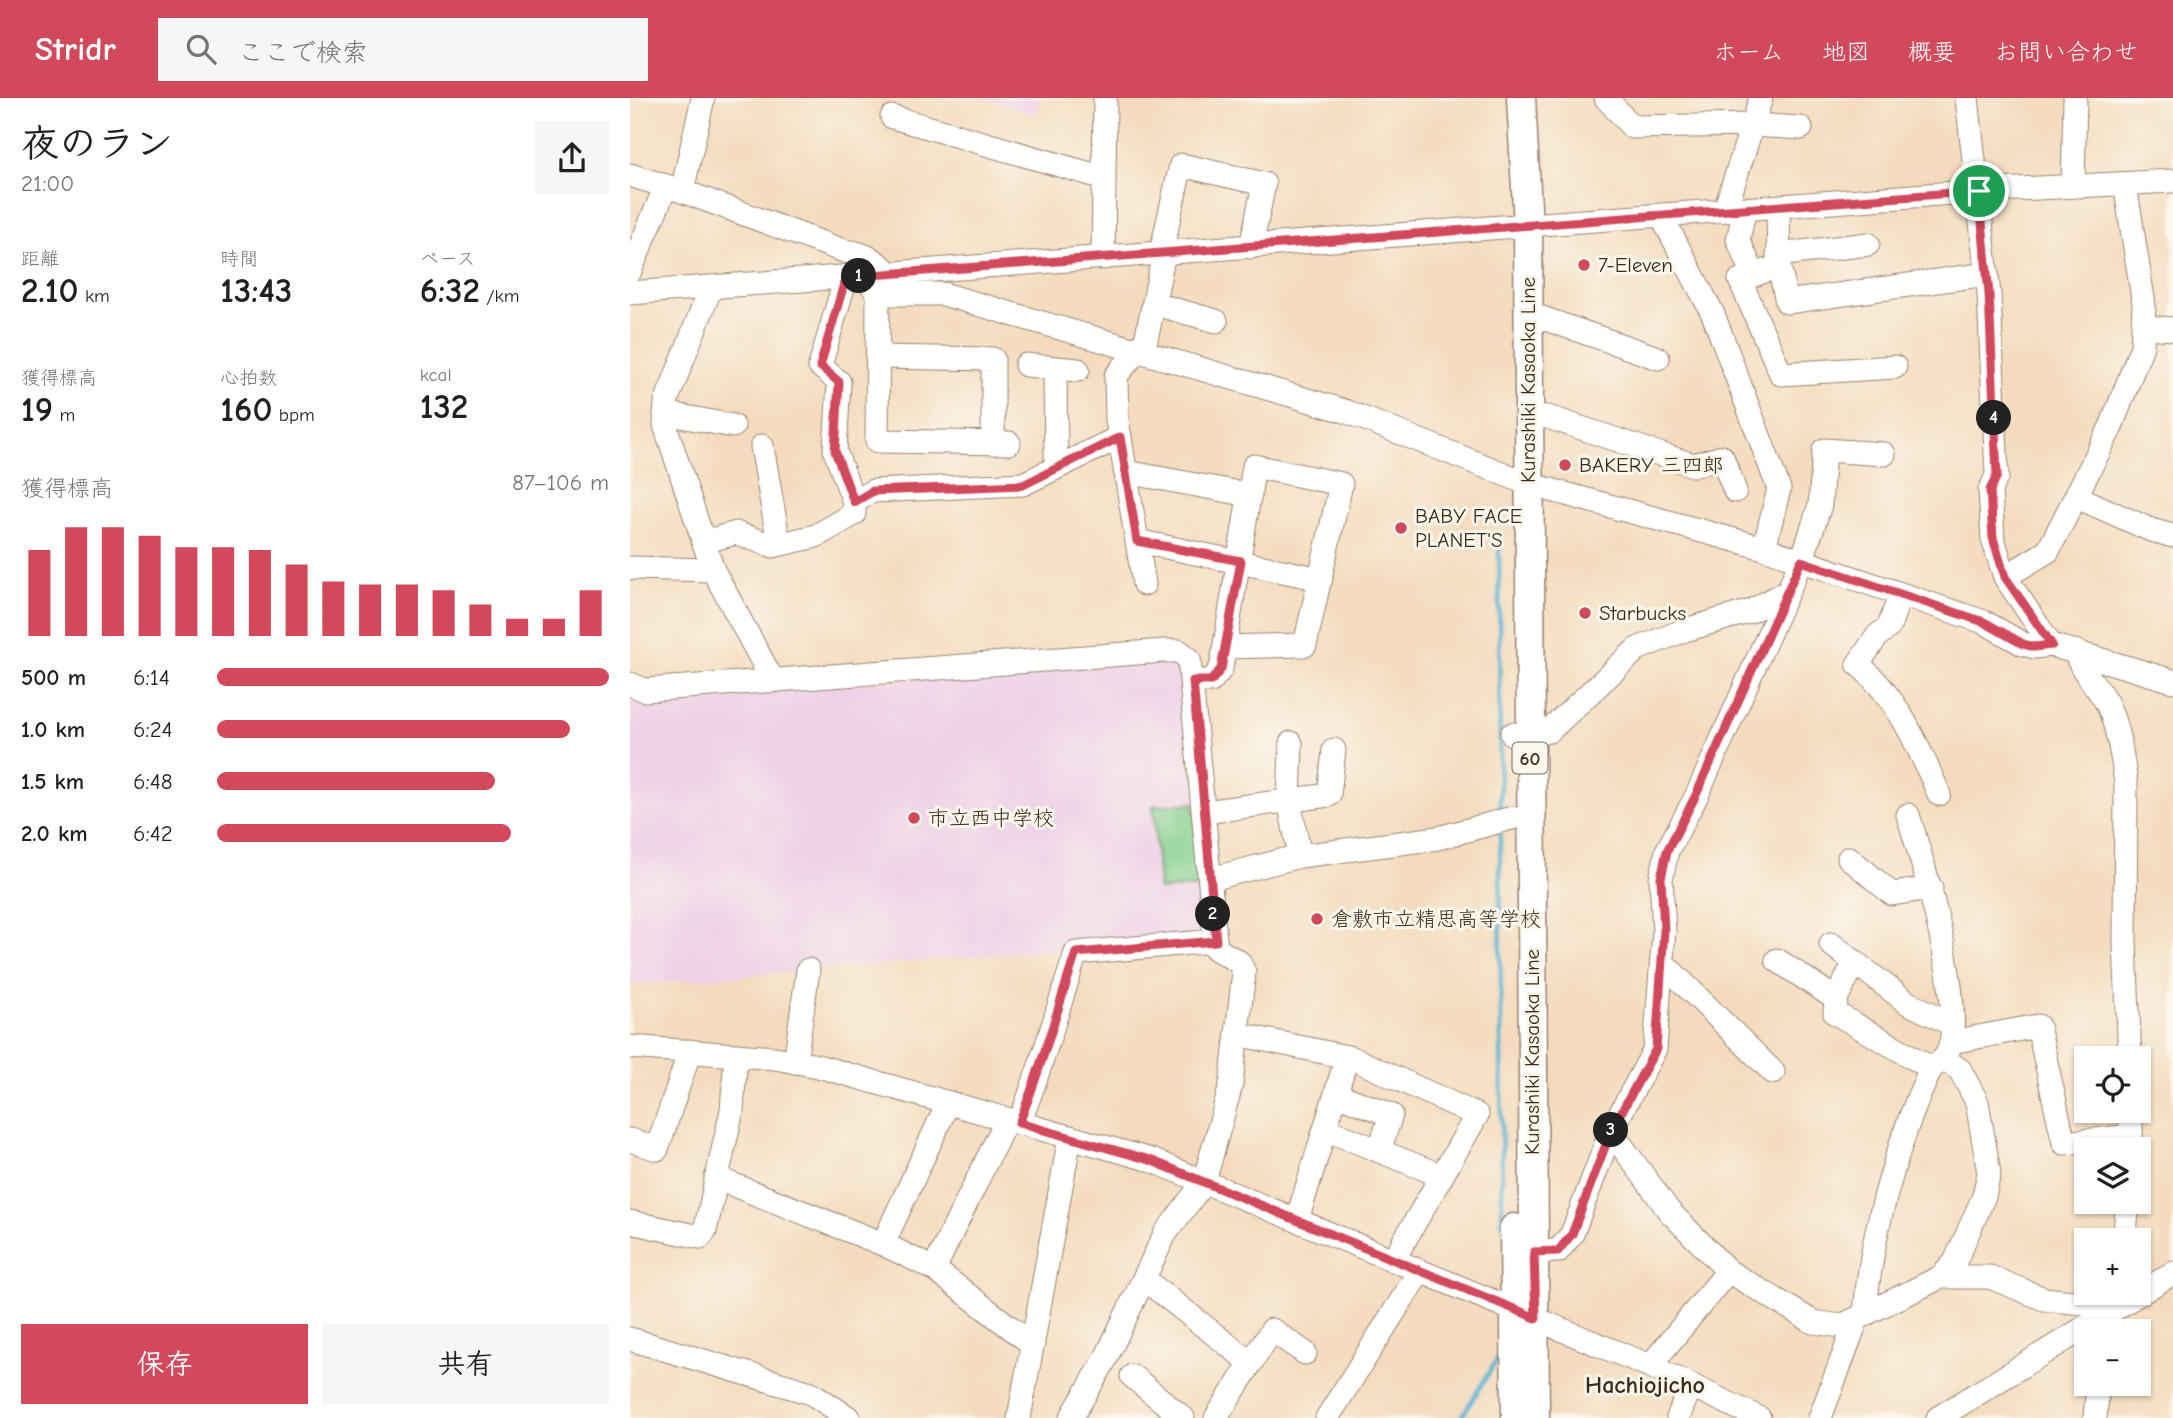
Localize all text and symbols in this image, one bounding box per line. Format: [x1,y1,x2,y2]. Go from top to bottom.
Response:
search box [158,18,648,81]
text: Stridr [35,30,116,68]
icon: search [182,30,220,68]
text: ここで検索 [238,38,368,68]
text: ホーム [1713,38,1784,66]
text: 地図 [1822,38,1870,66]
text: 概要 [1908,38,1956,66]
text: お問い合わせ [1994,38,2138,66]
button: share [535,121,609,195]
text: 夜のラン [21,122,173,166]
pin [1949,161,2009,221]
text: 21:00 [21,170,74,197]
icon: arrive [1960,172,1998,210]
text: 距離 [21,248,59,270]
text: 時間 [220,248,258,270]
text: ペース [420,248,476,270]
place label: 7-Eleven [1598,253,1673,277]
marker: 7-Eleven [1576,257,1592,273]
pin: 1 [842,258,876,294]
text: 1 [855,264,862,286]
text: 2.10 [21,270,79,311]
text: 13:43 [220,270,292,311]
text: 6:32 [420,270,480,311]
street label: Kurashiki Kasaoka Line [1516,277,1540,483]
text: km [79,285,110,307]
text: /km [480,285,519,307]
text: kcal [420,364,452,386]
text: 獲得標高 [21,367,97,389]
text: 心拍数 [220,367,277,389]
text: 132 [420,386,468,427]
text: 19 [21,389,53,430]
text: 160 [220,389,272,430]
pin: 4 [1976,400,2012,436]
text: m [53,404,75,426]
text: bpm [272,404,315,426]
text: 4 [1989,406,1998,428]
place label: BAKERY 三四郎 [1579,453,1724,477]
marker: BAKERY 三四郎 [1557,457,1573,473]
text: 87–106 m [512,469,609,496]
text: 獲得標高 [21,475,113,502]
place label: BABY FACE PLANET'S [1415,504,1522,552]
marker: BABY FACE PLANET'S [1393,520,1409,536]
place label: Starbucks [1599,601,1686,625]
marker: Starbucks [1577,605,1593,621]
text: 500 m [21,664,86,691]
text: 6:14 [133,664,170,691]
text: 1.0 km [21,716,85,743]
text: 6:24 [133,716,173,743]
road number: 60 [1513,743,1548,774]
text: 1.5 km [21,768,84,795]
text: 6:48 [133,768,173,795]
place label: 市立西中学校 [928,806,1054,830]
marker: 市立西中学校 [906,810,922,826]
text: 2.0 km [21,820,87,847]
text: 6:42 [133,820,173,847]
pin: 2 [1196,896,1230,932]
text: 2 [1208,902,1217,924]
place label: 倉敷市立精思高等学校 [1331,907,1541,931]
marker: 倉敷市立精思高等学校 [1309,911,1325,927]
street label: Kurashiki Kasaoka Line [1520,949,1544,1155]
map controls [2074,1046,2151,1396]
button: locate [2074,1046,2151,1123]
pin: 3 [1594,1112,1628,1148]
text: 3 [1606,1118,1615,1140]
button: layers [2074,1137,2151,1214]
button: + [2074,1228,2151,1305]
button: − [2074,1319,2151,1396]
button: 保存 [21,1324,308,1404]
button: 共有 [322,1324,609,1404]
district label: Hachiojicho [1585,1371,1705,1399]

